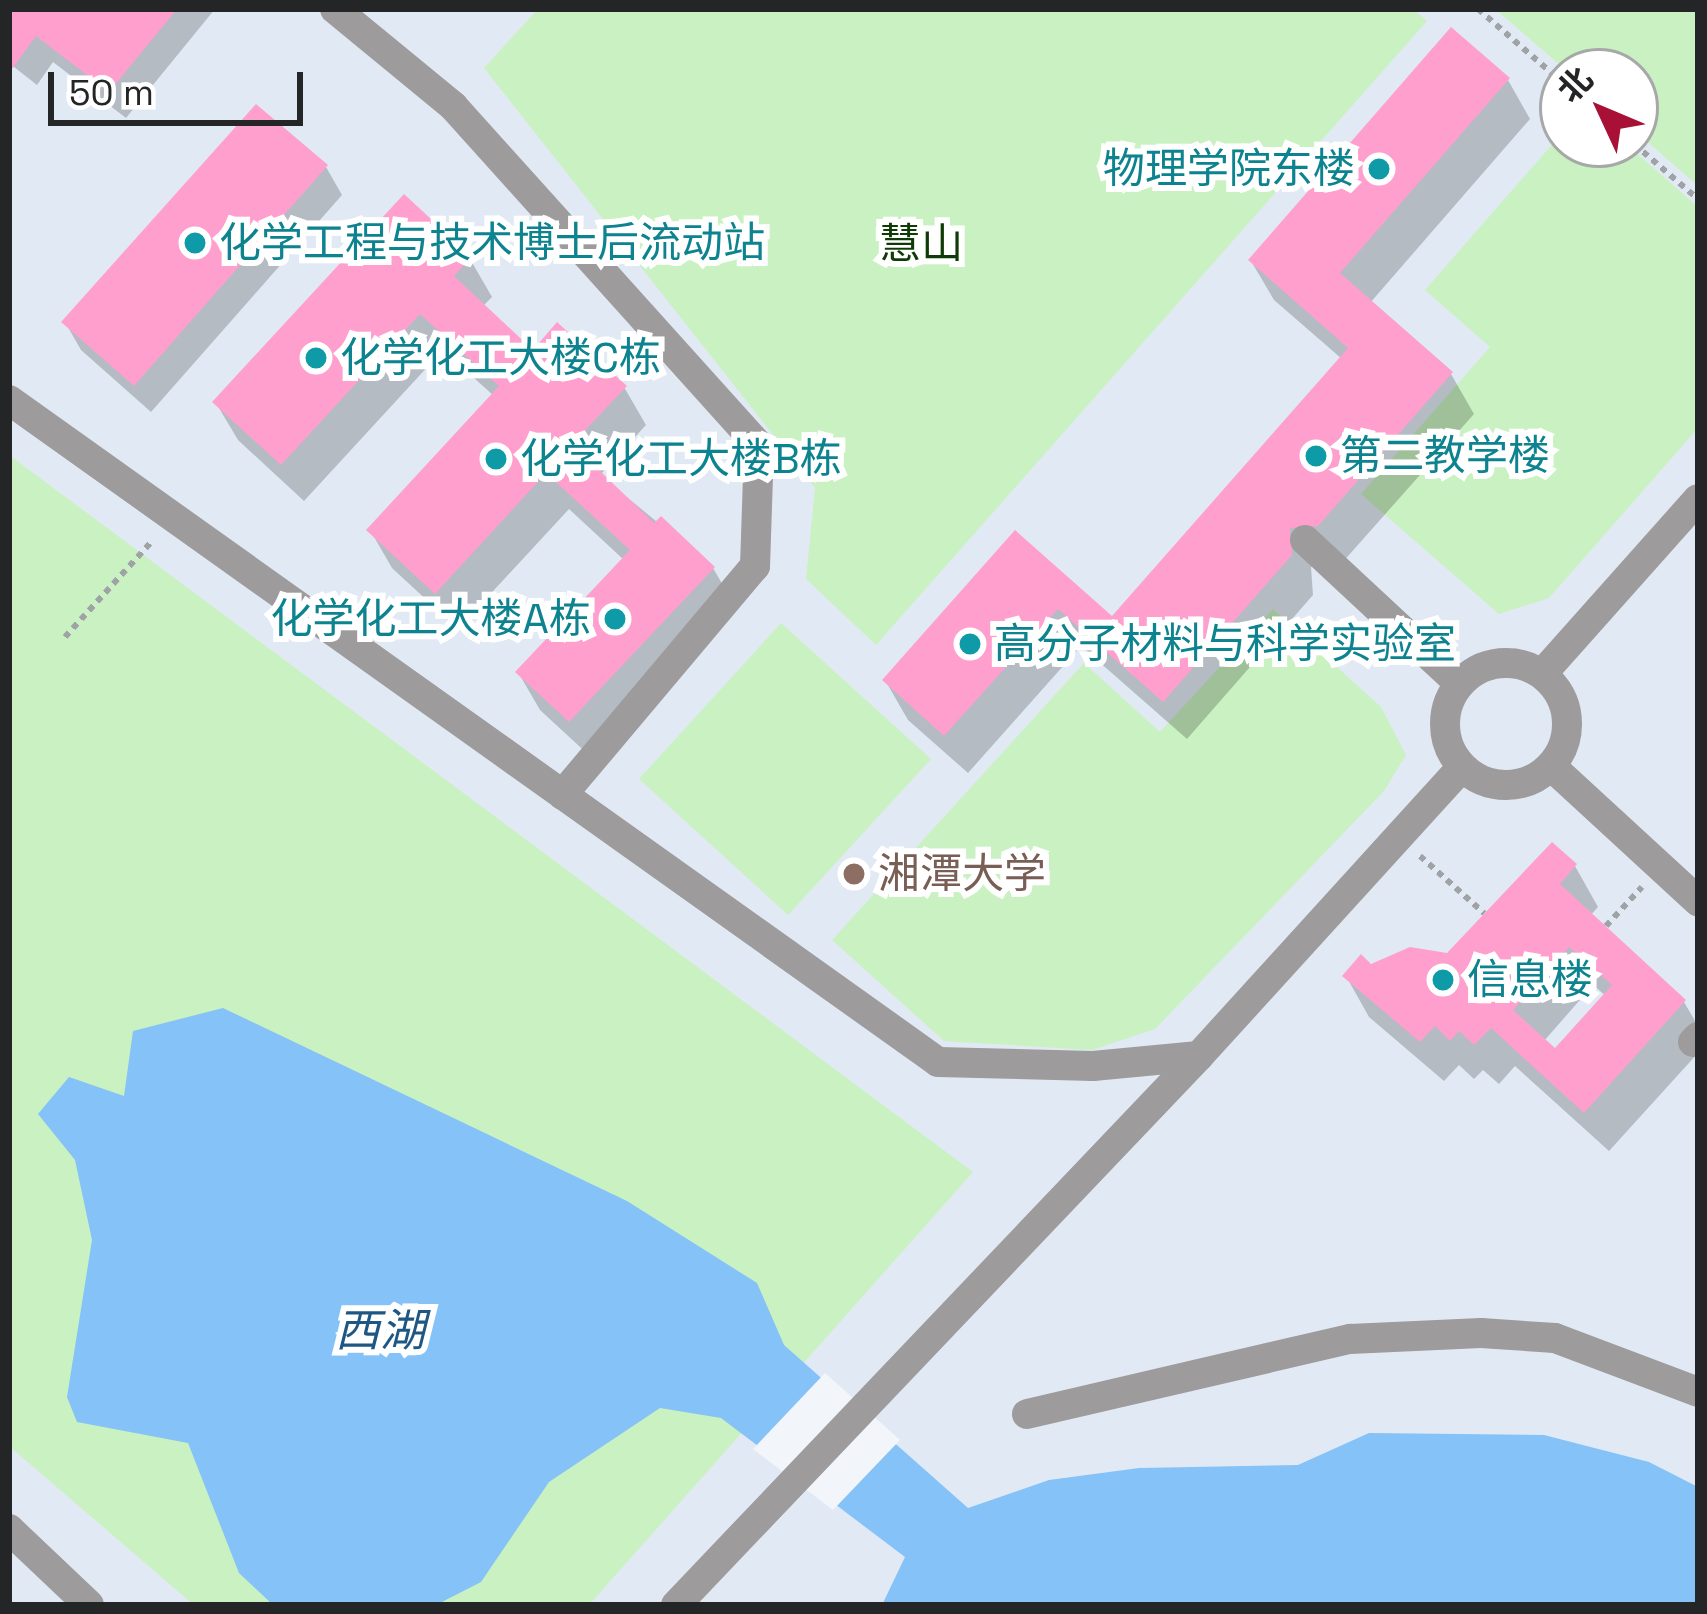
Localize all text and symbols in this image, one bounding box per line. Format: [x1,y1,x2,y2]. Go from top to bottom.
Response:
scale bar [54,48,309,122]
north arrow [1539,48,1659,168]
text: 北 [1549,59,1602,112]
text: 50 m [69,70,154,116]
place label: 物理学院东楼 [1103,144,1355,194]
marker: 物理学院东楼 [1366,156,1392,182]
place label: 化学工程与技术博士后流动站 [219,218,765,268]
park label: 慧山 [879,219,963,269]
marker: 化学工程与技术博士后流动站 [182,230,208,256]
place label: 化学化工大楼C栋 [340,333,661,383]
marker: 化学化工大楼C栋 [303,345,329,371]
place label: 第二教学楼 [1340,431,1550,481]
place label: 化学化工大楼B栋 [520,434,842,484]
marker: 第二教学楼 [1303,443,1329,469]
marker: 化学化工大楼B栋 [483,446,509,472]
place label: 化学化工大楼A栋 [271,594,591,644]
marker: 化学化工大楼A栋 [602,606,628,632]
place label: 高分子材料与科学实验室 [994,619,1456,669]
marker: 高分子材料与科学实验室 [957,631,983,657]
place label: 湘潭大学 [878,849,1046,899]
marker: 湘潭大学 [841,861,867,887]
place label: 信息楼 [1467,955,1593,1005]
marker: 信息楼 [1430,967,1456,993]
water label: 西湖 [335,1304,425,1358]

